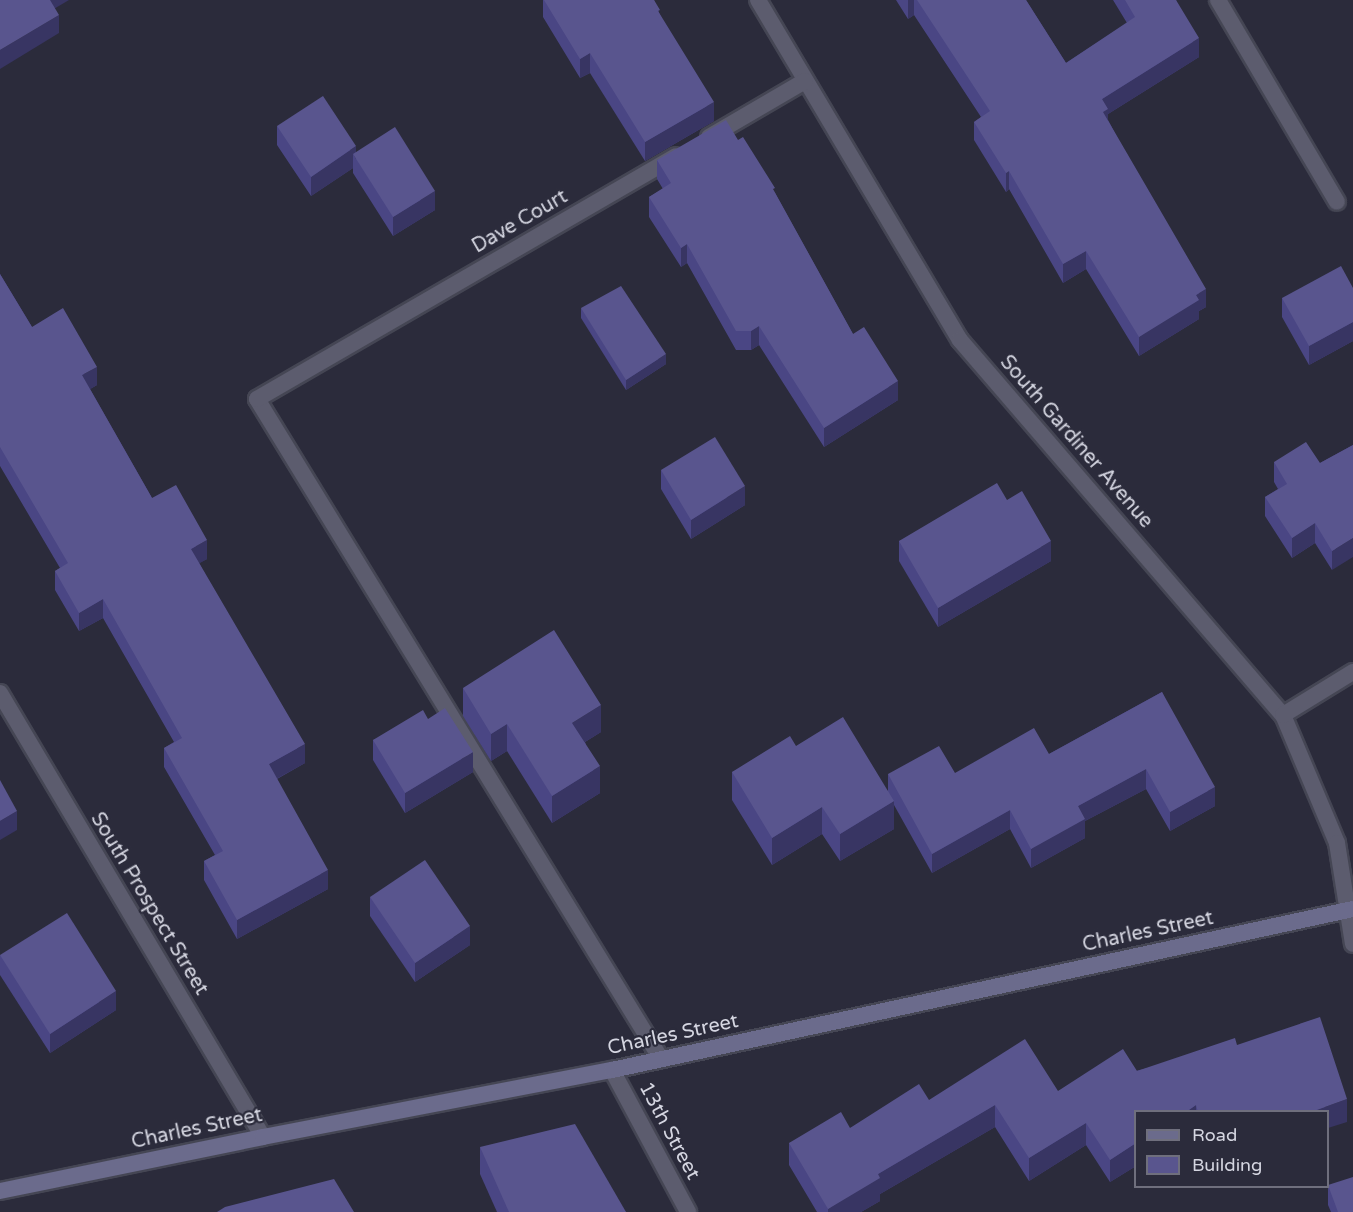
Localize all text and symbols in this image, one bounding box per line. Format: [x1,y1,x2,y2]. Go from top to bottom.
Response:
street label: Dave Court [468,185,572,259]
street label: South Gardiner Avenue [994,351,1158,533]
street label: South Prospect Street [85,808,213,1000]
street label: Charles Street [1080,906,1216,958]
street label: Charles Street [605,1009,741,1061]
street label: 13th Street [633,1078,705,1184]
street label: Charles Street [129,1103,265,1155]
legend [1134,1110,1329,1188]
text: Road [1192,1124,1237,1146]
text: Building [1192,1154,1262,1176]

